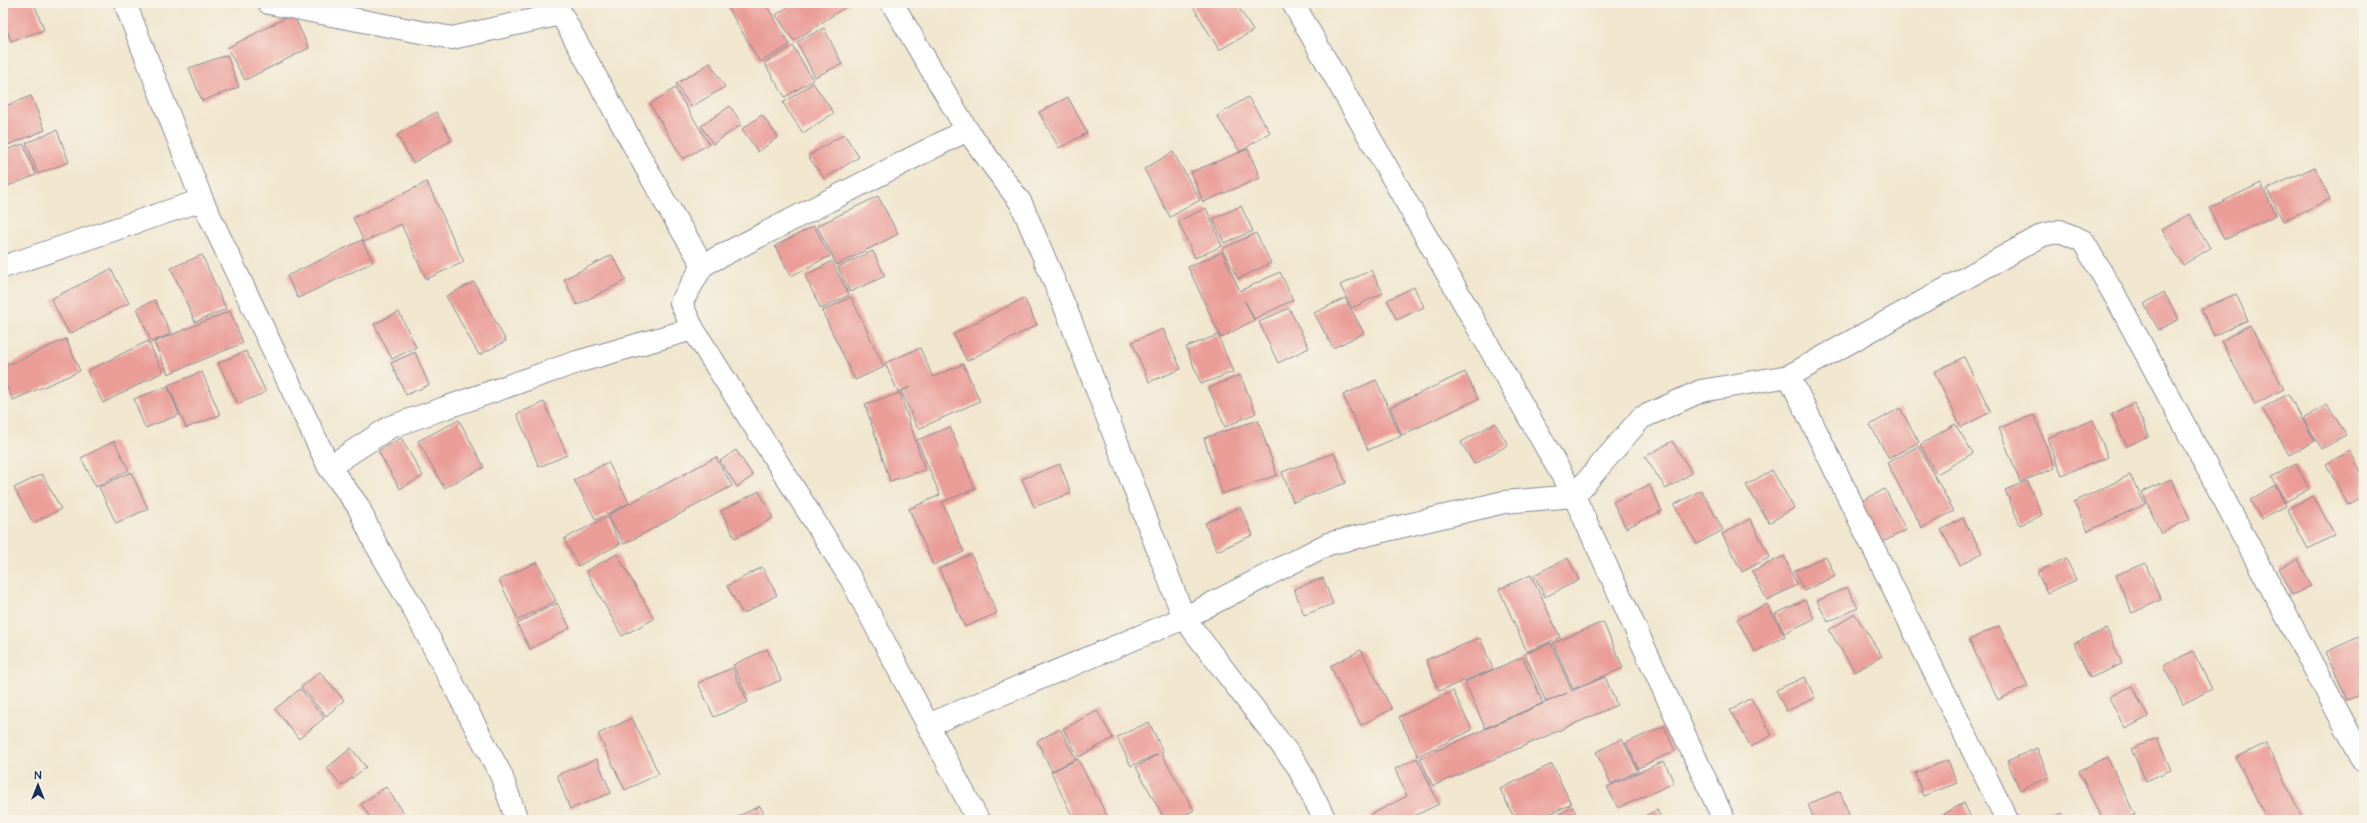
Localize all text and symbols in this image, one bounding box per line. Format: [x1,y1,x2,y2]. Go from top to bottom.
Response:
north arrow [18,765,58,805]
text: N [35,768,42,783]

